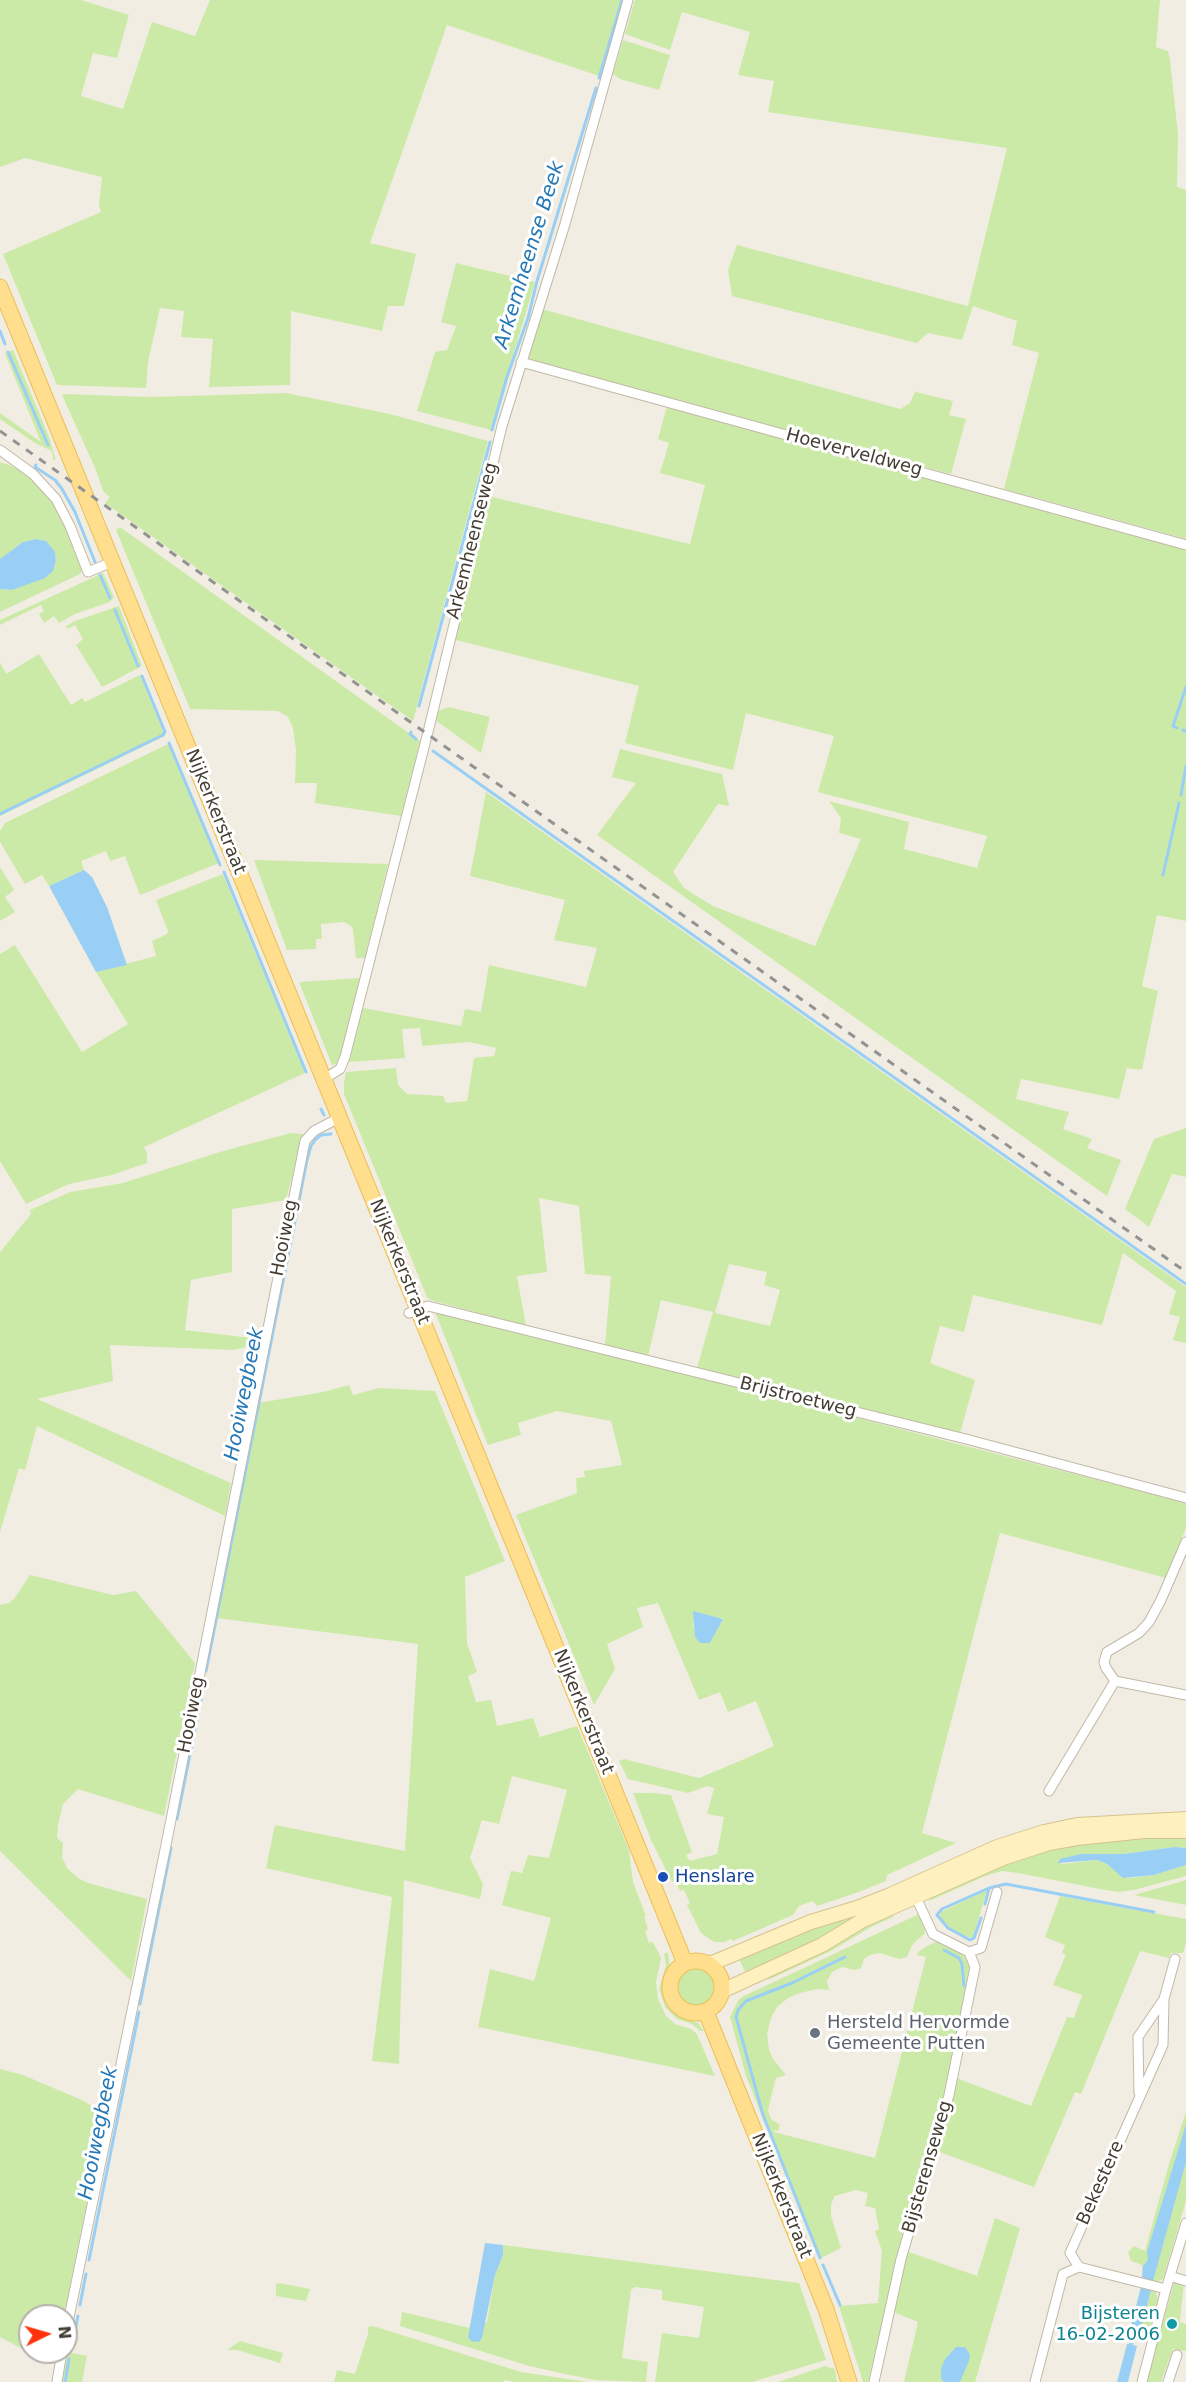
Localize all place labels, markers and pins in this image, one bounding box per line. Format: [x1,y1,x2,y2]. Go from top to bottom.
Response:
place label: Henslare [675,1866,755,1888]
marker: Henslare [656,1870,670,1884]
place label: Hersteld Hervormde Gemeente Putten [827,2012,1009,2054]
marker: Hersteld Hervormde Gemeente Putten [808,2026,822,2040]
place label: Bijsteren 16-02-2006 [1055,2303,1160,2346]
marker: Bijsteren 16-02-2006 [1165,2317,1179,2331]

